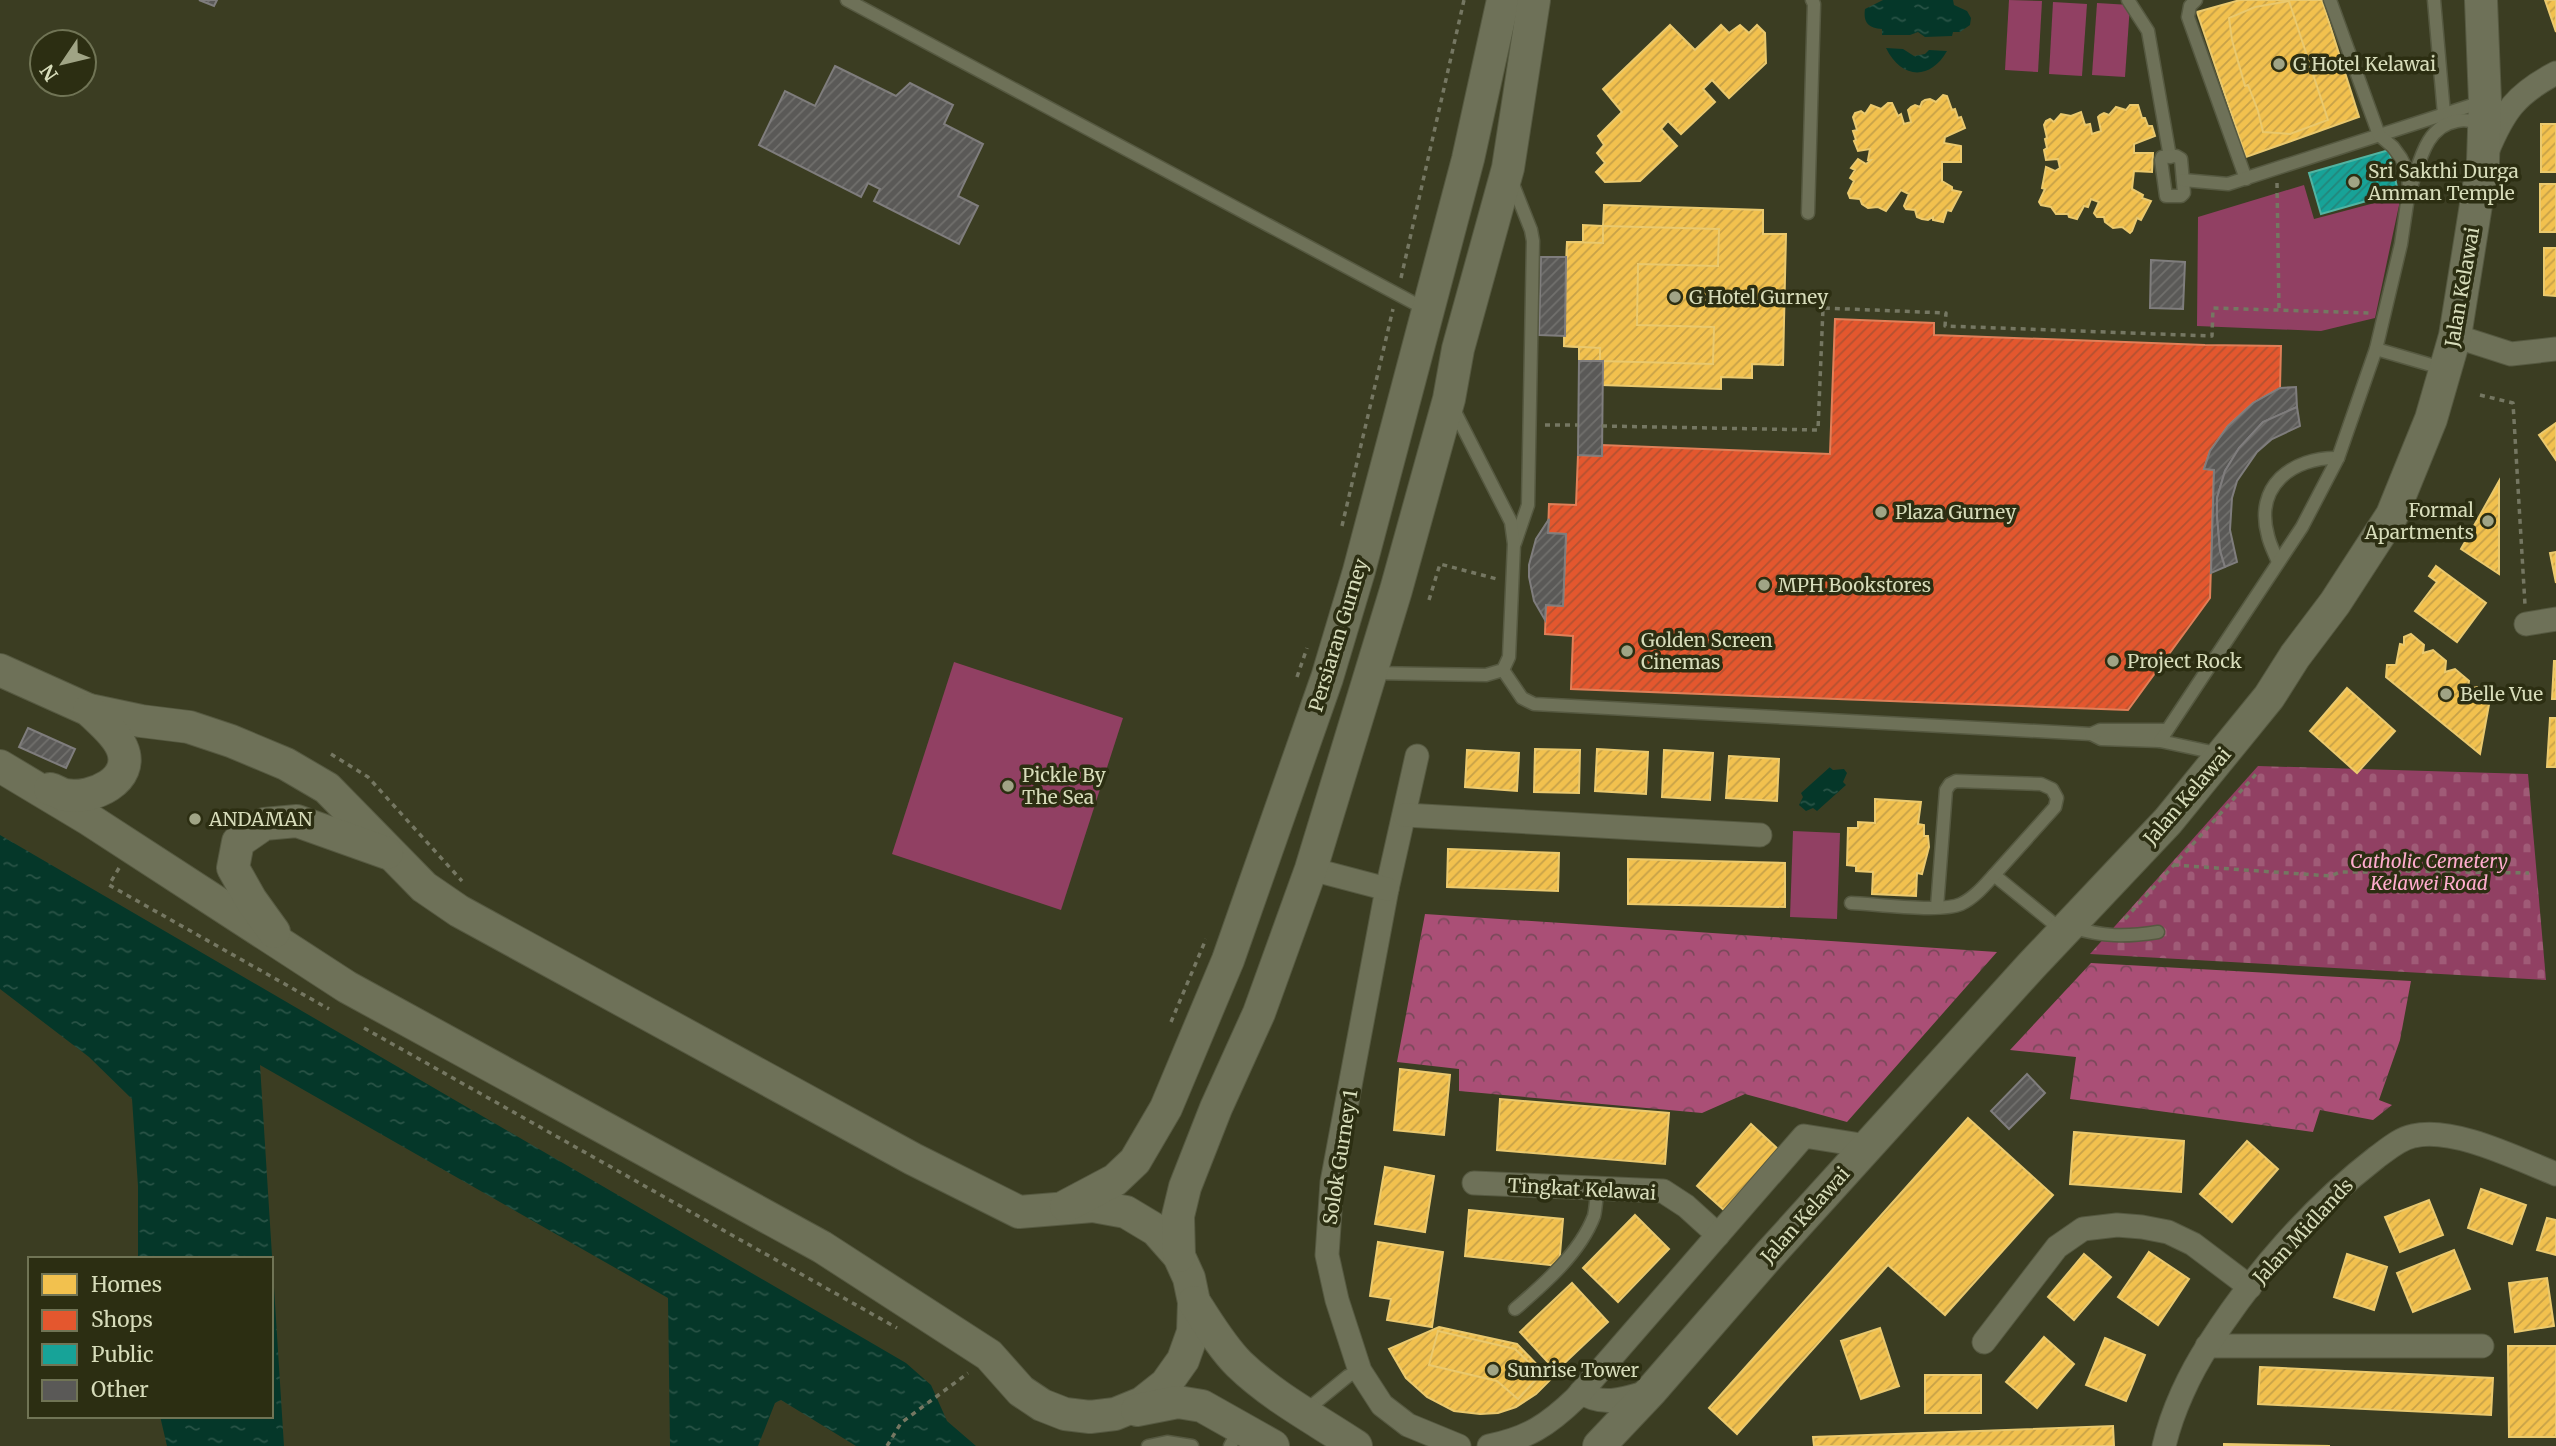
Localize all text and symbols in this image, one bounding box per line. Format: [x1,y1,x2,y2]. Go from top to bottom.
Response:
north arrow [28,28,98,98]
place label: G Hotel Kelawai [2293,52,2436,76]
marker: G Hotel Kelawai [2271,56,2287,72]
text: N [35,60,63,86]
place label: Sri Sakthi Durga Amman Temple [2367,159,2519,205]
marker: Sri Sakthi Durga Amman Temple [2346,174,2362,190]
street label: Jalan Kelawai [2439,225,2484,350]
place label: G Hotel Gurney [1689,285,1828,309]
marker: G Hotel Gurney [1667,289,1683,305]
place label: Formal Apartments [2364,498,2474,544]
place label: Plaza Gurney [1895,500,2016,524]
marker: Plaza Gurney [1873,504,1889,520]
marker: Formal Apartments [2480,513,2496,529]
street label: Persiaran Gurney [1303,556,1373,714]
place label: MPH Bookstores [1778,573,1931,597]
marker: MPH Bookstores [1756,577,1772,593]
place label: Golden Screen Cinemas [1641,628,1773,674]
marker: Golden Screen Cinemas [1619,643,1635,659]
place label: Project Rock [2127,649,2242,673]
marker: Project Rock [2105,653,2121,669]
place label: Belle Vue [2460,682,2543,706]
marker: Belle Vue [2438,686,2454,702]
street label: Jalan Kelawai [2137,742,2236,850]
place label: Pickle By The Sea [1022,763,1106,809]
marker: Pickle By The Sea [1000,778,1016,794]
place label: ANDAMAN [208,807,313,831]
marker: ANDAMAN [187,811,203,827]
park label: Catholic Cemetery Kelawei Road [2350,849,2508,895]
street label: Solok Gurney 1 [1317,1087,1363,1226]
street label: Jalan Kelawai [1755,1162,1855,1269]
street label: Tingkat Kelawai [1507,1173,1657,1205]
street label: Jalan Midlands [2247,1173,2358,1290]
legend [28,1257,273,1418]
text: Homes [91,1271,162,1298]
text: Shops [91,1306,153,1333]
text: Public [91,1341,154,1368]
place label: Sunrise Tower [1507,1358,1640,1382]
marker: Sunrise Tower [1485,1362,1501,1378]
text: Other [91,1376,149,1403]

